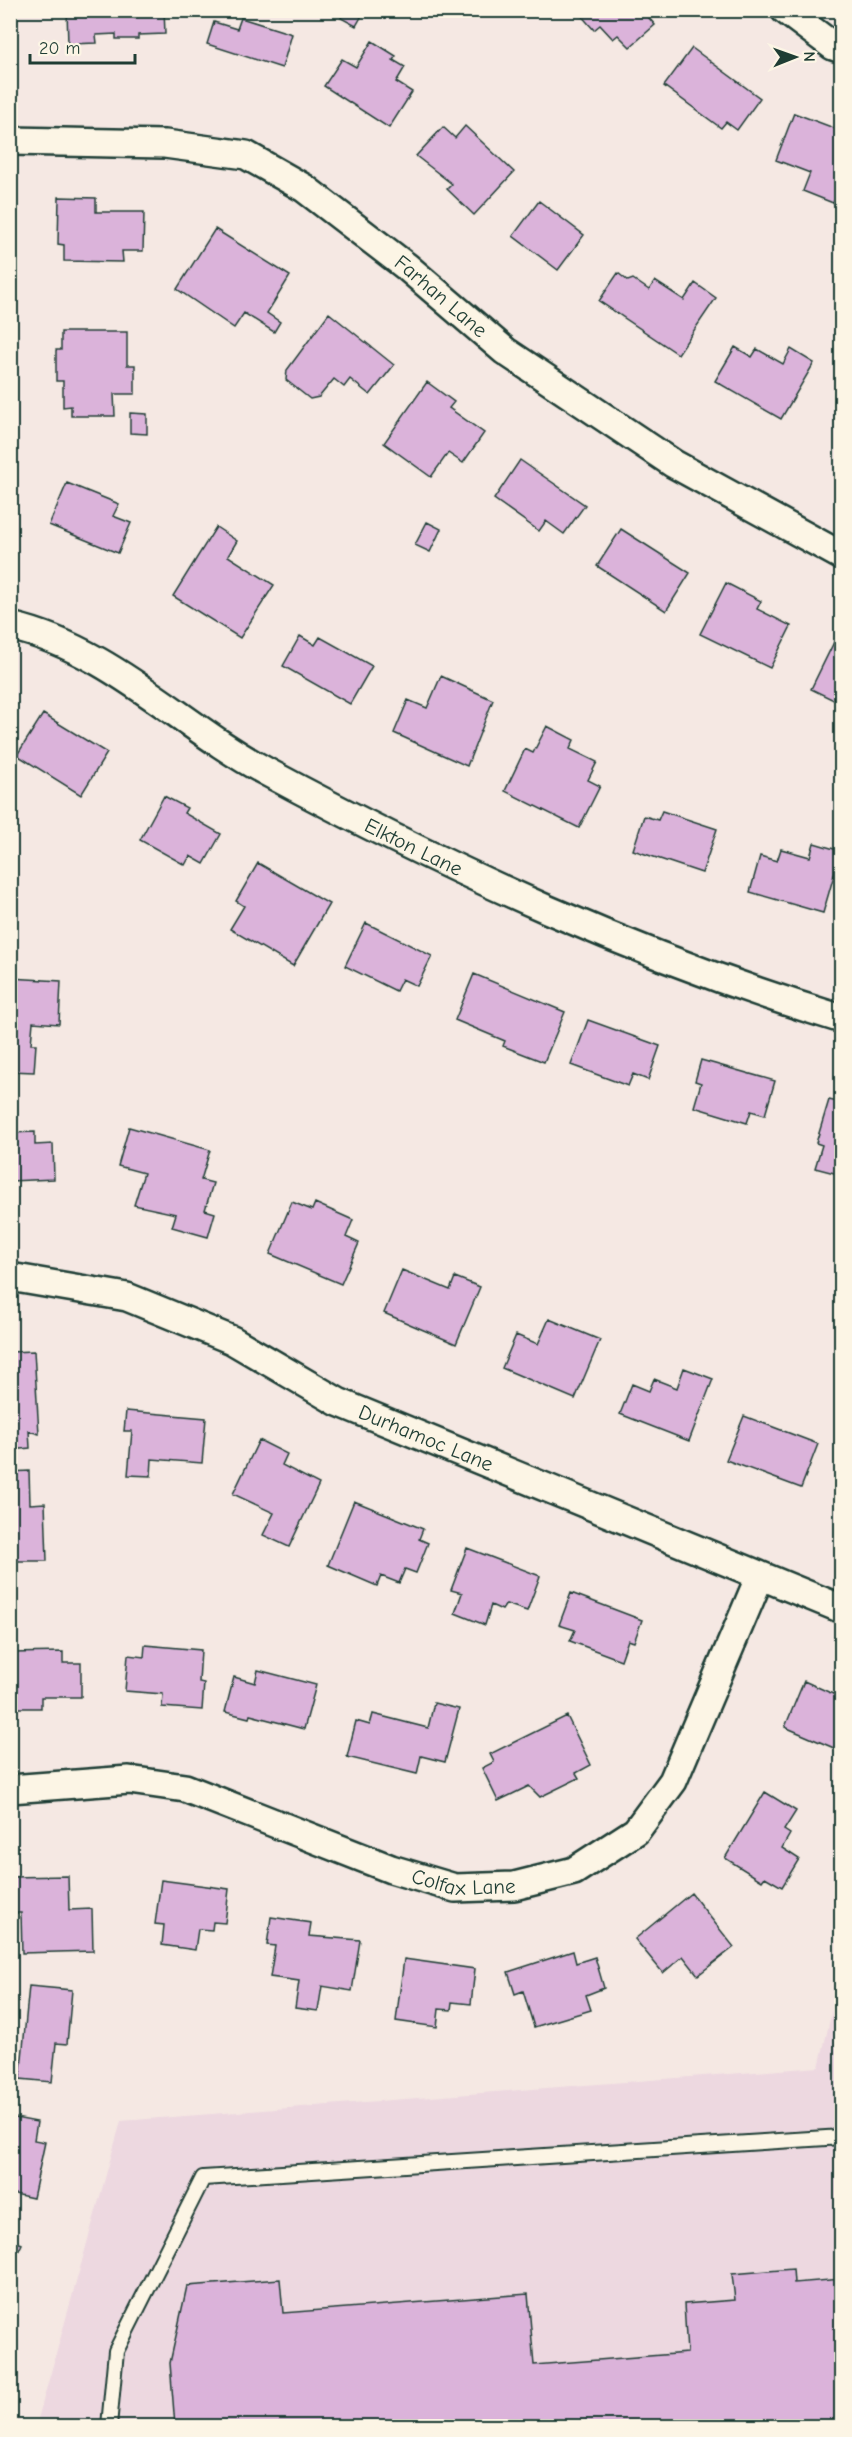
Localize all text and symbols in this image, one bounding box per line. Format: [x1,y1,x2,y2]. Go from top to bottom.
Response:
scale bar [30,27,135,65]
north arrow [765,27,825,87]
text: 20 m [39,38,80,59]
text: N [800,51,818,62]
street label: Farhan Lane [390,250,492,342]
street label: Elkton Lane [361,813,466,881]
street label: Durhamoc Lane [355,1400,497,1476]
street label: Colfax Lane [409,1864,516,1900]

